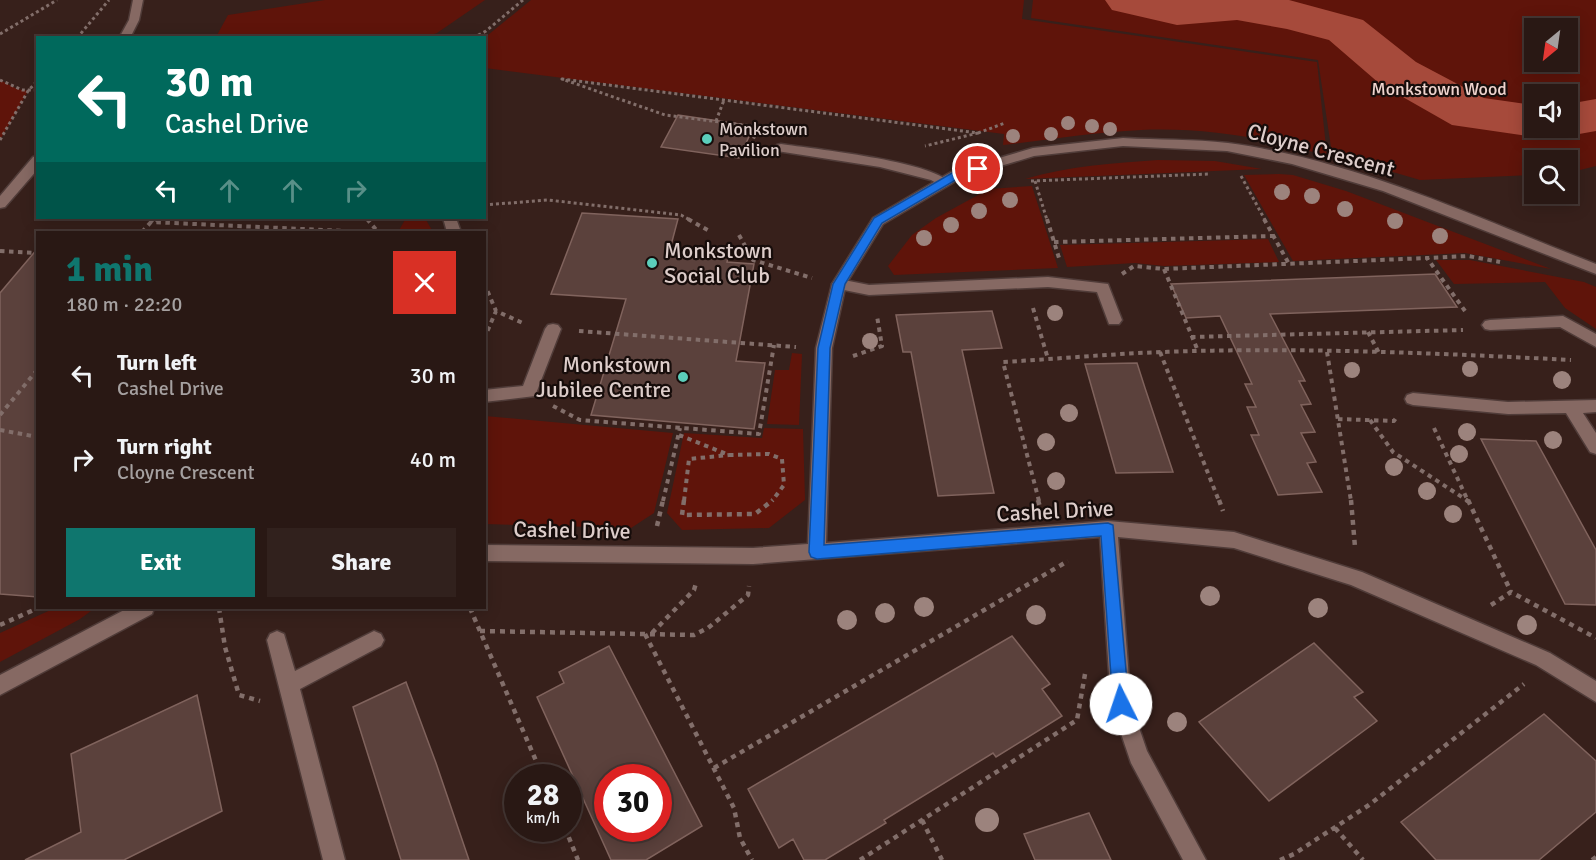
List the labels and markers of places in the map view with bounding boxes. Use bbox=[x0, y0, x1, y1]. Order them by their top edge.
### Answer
place label: Monkstown Pavilion bbox=[719, 118, 808, 161]
marker: Monkstown Pavilion bbox=[700, 132, 714, 146]
pin bbox=[952, 143, 1003, 194]
place label: Monkstown Social Club bbox=[664, 237, 773, 289]
marker: Monkstown Social Club bbox=[645, 256, 659, 270]
place label: Monkstown Jubilee Centre bbox=[536, 351, 671, 403]
marker: Monkstown Jubilee Centre bbox=[676, 370, 690, 384]

